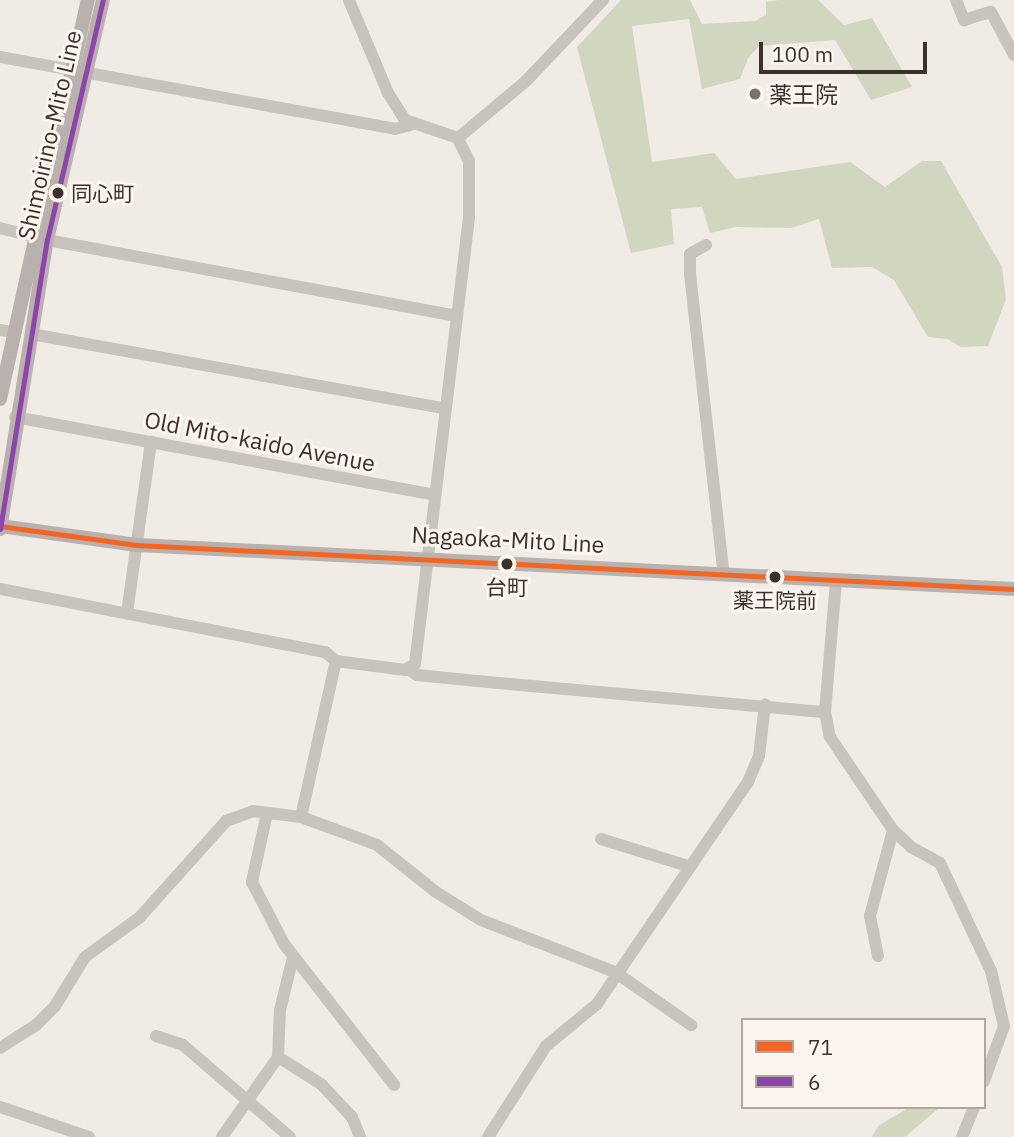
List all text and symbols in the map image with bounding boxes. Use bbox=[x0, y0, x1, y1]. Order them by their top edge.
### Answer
street label: Shimoirino-Mito Line bbox=[11, 28, 87, 242]
scale bar bbox=[762, 28, 930, 72]
text: 100 m bbox=[772, 40, 833, 68]
place label: 薬王院 bbox=[769, 80, 838, 108]
marker: 薬王院 bbox=[747, 86, 763, 102]
place label: 同心町 bbox=[71, 180, 134, 206]
marker: 同心町 bbox=[51, 186, 65, 200]
street label: Old Mito-kaido Avenue bbox=[142, 405, 378, 477]
street label: Nagaoka-Mito Line bbox=[411, 520, 605, 558]
marker: 台町 bbox=[500, 557, 514, 571]
marker: 薬王院前 bbox=[768, 570, 782, 584]
place label: 台町 bbox=[486, 574, 528, 600]
place label: 薬王院前 bbox=[733, 587, 817, 613]
legend bbox=[741, 1018, 986, 1109]
text: 71 bbox=[808, 1033, 833, 1061]
text: 6 bbox=[808, 1068, 821, 1096]

